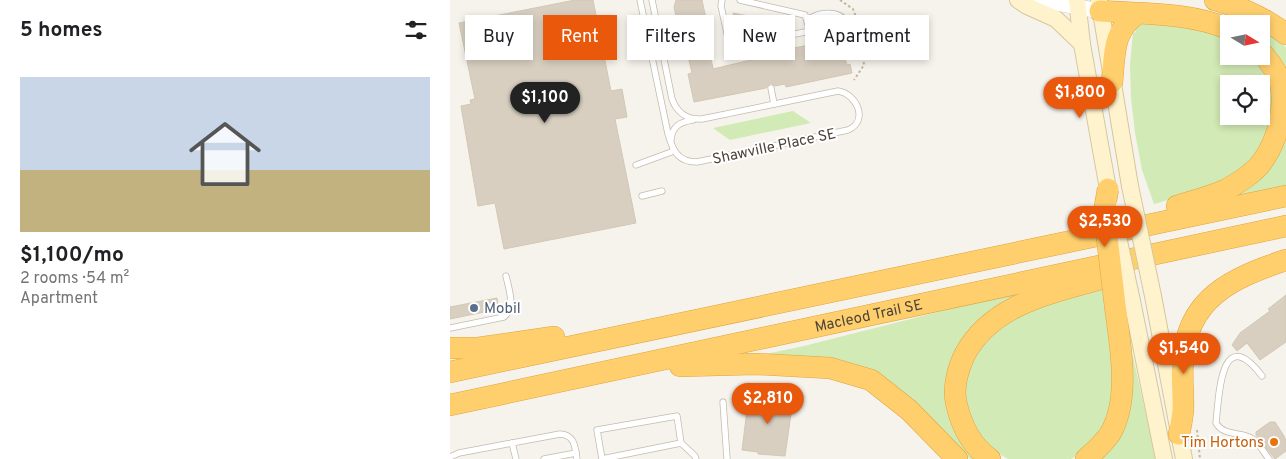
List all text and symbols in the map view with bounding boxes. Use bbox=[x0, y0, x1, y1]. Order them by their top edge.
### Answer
chip: Buy bbox=[465, 15, 533, 60]
chip: Rent bbox=[543, 15, 617, 60]
chip: Filters bbox=[627, 15, 714, 60]
chip: New bbox=[724, 15, 795, 60]
chip: Apartment bbox=[805, 15, 929, 60]
north arrow bbox=[1220, 15, 1270, 65]
map controls bbox=[1220, 15, 1270, 125]
icon: filters bbox=[402, 16, 430, 44]
text: 5 homes bbox=[20, 17, 103, 44]
button: locate bbox=[1220, 75, 1270, 125]
pin: $1,800 bbox=[1039, 76, 1121, 119]
pin: $1,100 bbox=[504, 82, 586, 124]
text: $1,800 bbox=[1054, 83, 1106, 103]
text: $1,100 bbox=[521, 88, 569, 108]
icon: home bbox=[180, 109, 270, 199]
street label: Shawville Place SE bbox=[711, 125, 838, 170]
pin: $2,530 bbox=[1064, 206, 1146, 248]
text: $2,530 bbox=[1078, 212, 1132, 232]
text: $1,100/mo bbox=[20, 242, 124, 269]
text: 2 rooms · 54 m² bbox=[20, 269, 129, 289]
text: Apartment bbox=[20, 289, 98, 309]
street label: Macleod Trail SE bbox=[813, 296, 924, 338]
place label: Mobil bbox=[484, 300, 521, 319]
marker: Mobil bbox=[468, 302, 480, 314]
pin: $1,540 bbox=[1143, 332, 1225, 375]
text: $1,540 bbox=[1158, 339, 1210, 359]
pin: $2,810 bbox=[727, 382, 809, 425]
text: $2,810 bbox=[743, 389, 793, 409]
place label: Tim Hortons bbox=[1181, 434, 1264, 453]
marker: Tim Hortons bbox=[1268, 436, 1280, 448]

